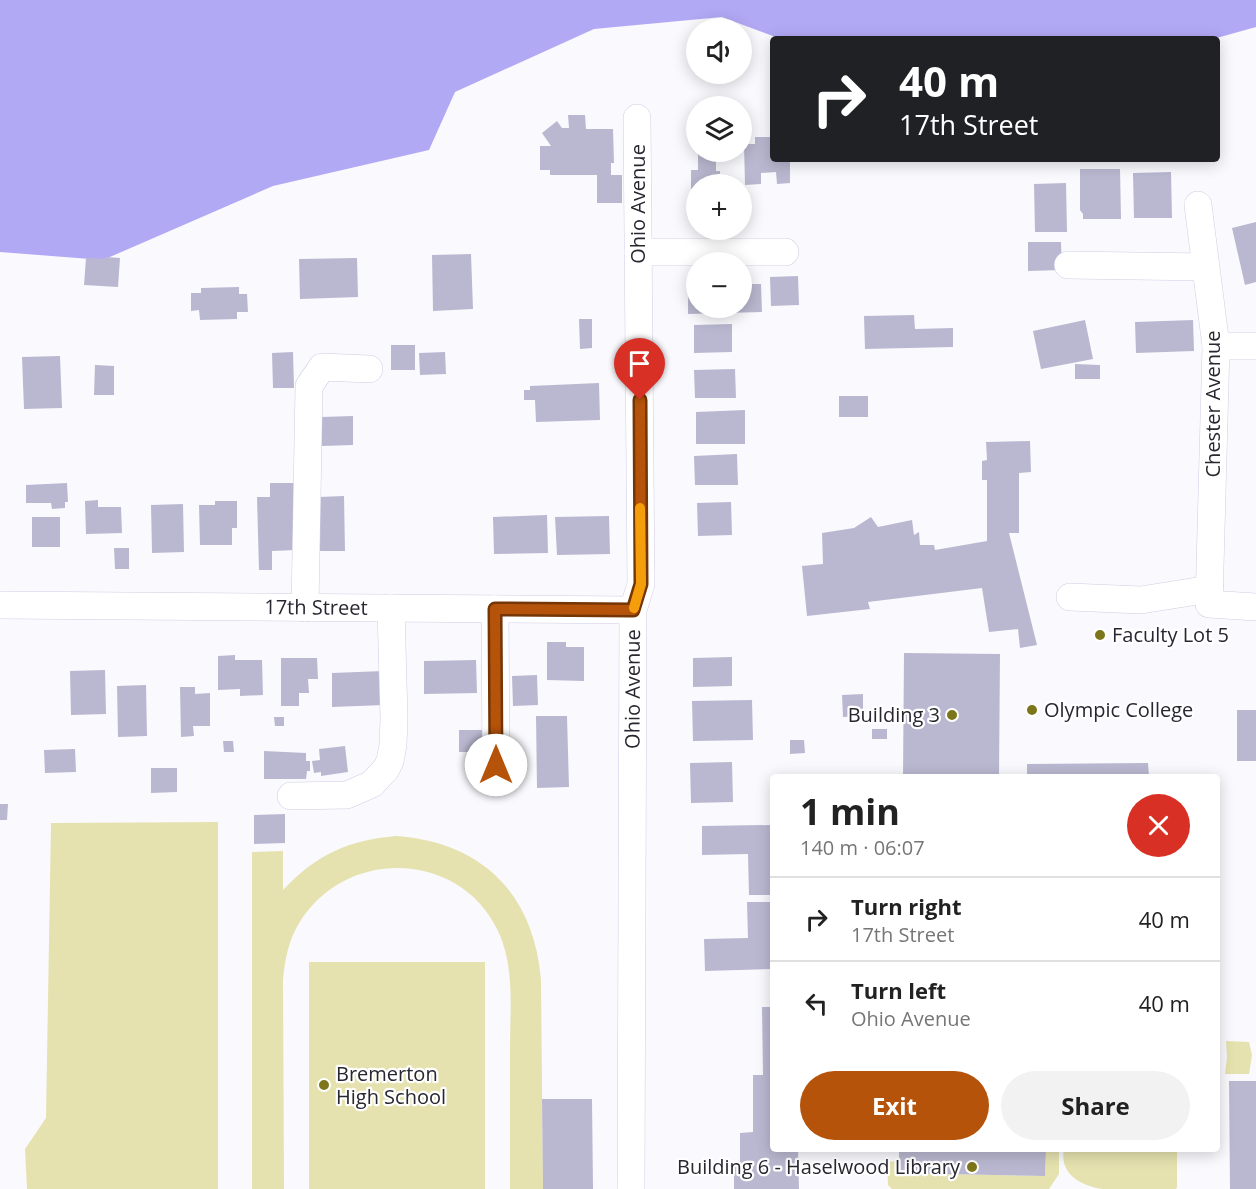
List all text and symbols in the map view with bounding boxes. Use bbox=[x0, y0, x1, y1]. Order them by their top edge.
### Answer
map controls bbox=[686, 18, 752, 318]
button: sound bbox=[686, 18, 752, 84]
text: 40 m bbox=[899, 52, 999, 109]
icon: right bbox=[800, 60, 878, 138]
button: layers bbox=[686, 96, 752, 162]
text: 17th Street bbox=[899, 106, 1038, 143]
street label: Ohio Avenue bbox=[624, 144, 651, 264]
button: + bbox=[686, 174, 752, 240]
button: − bbox=[686, 252, 752, 318]
street label: Chester Avenue bbox=[1199, 331, 1226, 477]
pin bbox=[614, 338, 665, 400]
icon: arrive bbox=[623, 347, 656, 380]
street label: 17th Street bbox=[264, 593, 368, 621]
place label: Faculty Lot 5 bbox=[1112, 621, 1229, 648]
marker: Faculty Lot 5 bbox=[1093, 628, 1107, 642]
street label: Ohio Avenue bbox=[619, 629, 646, 749]
place label: Olympic College bbox=[1044, 696, 1193, 723]
place label: Building 3 bbox=[848, 701, 940, 728]
marker: Olympic College bbox=[1025, 703, 1039, 717]
marker: Building 3 bbox=[945, 708, 959, 722]
position arrow bbox=[464, 733, 528, 797]
text: 1 min bbox=[800, 787, 900, 836]
button: close bbox=[1127, 794, 1190, 857]
text: 140 m · 06:07 bbox=[800, 834, 925, 861]
text: Turn right bbox=[851, 891, 962, 921]
icon: right bbox=[800, 903, 833, 936]
text: 40 m bbox=[1139, 904, 1190, 934]
text: 17th Street bbox=[851, 921, 954, 948]
text: Turn left bbox=[851, 975, 946, 1005]
icon: left bbox=[800, 987, 833, 1020]
text: 40 m bbox=[1139, 988, 1190, 1018]
text: Ohio Avenue bbox=[851, 1005, 971, 1032]
place label: Bremerton High School bbox=[336, 1060, 446, 1110]
button: Exit bbox=[800, 1071, 989, 1140]
button: Share bbox=[1001, 1071, 1190, 1140]
marker: Bremerton High School bbox=[317, 1078, 331, 1092]
place label: Building 6 - Haselwood Library bbox=[677, 1153, 961, 1180]
marker: Building 6 - Haselwood Library bbox=[965, 1160, 979, 1174]

